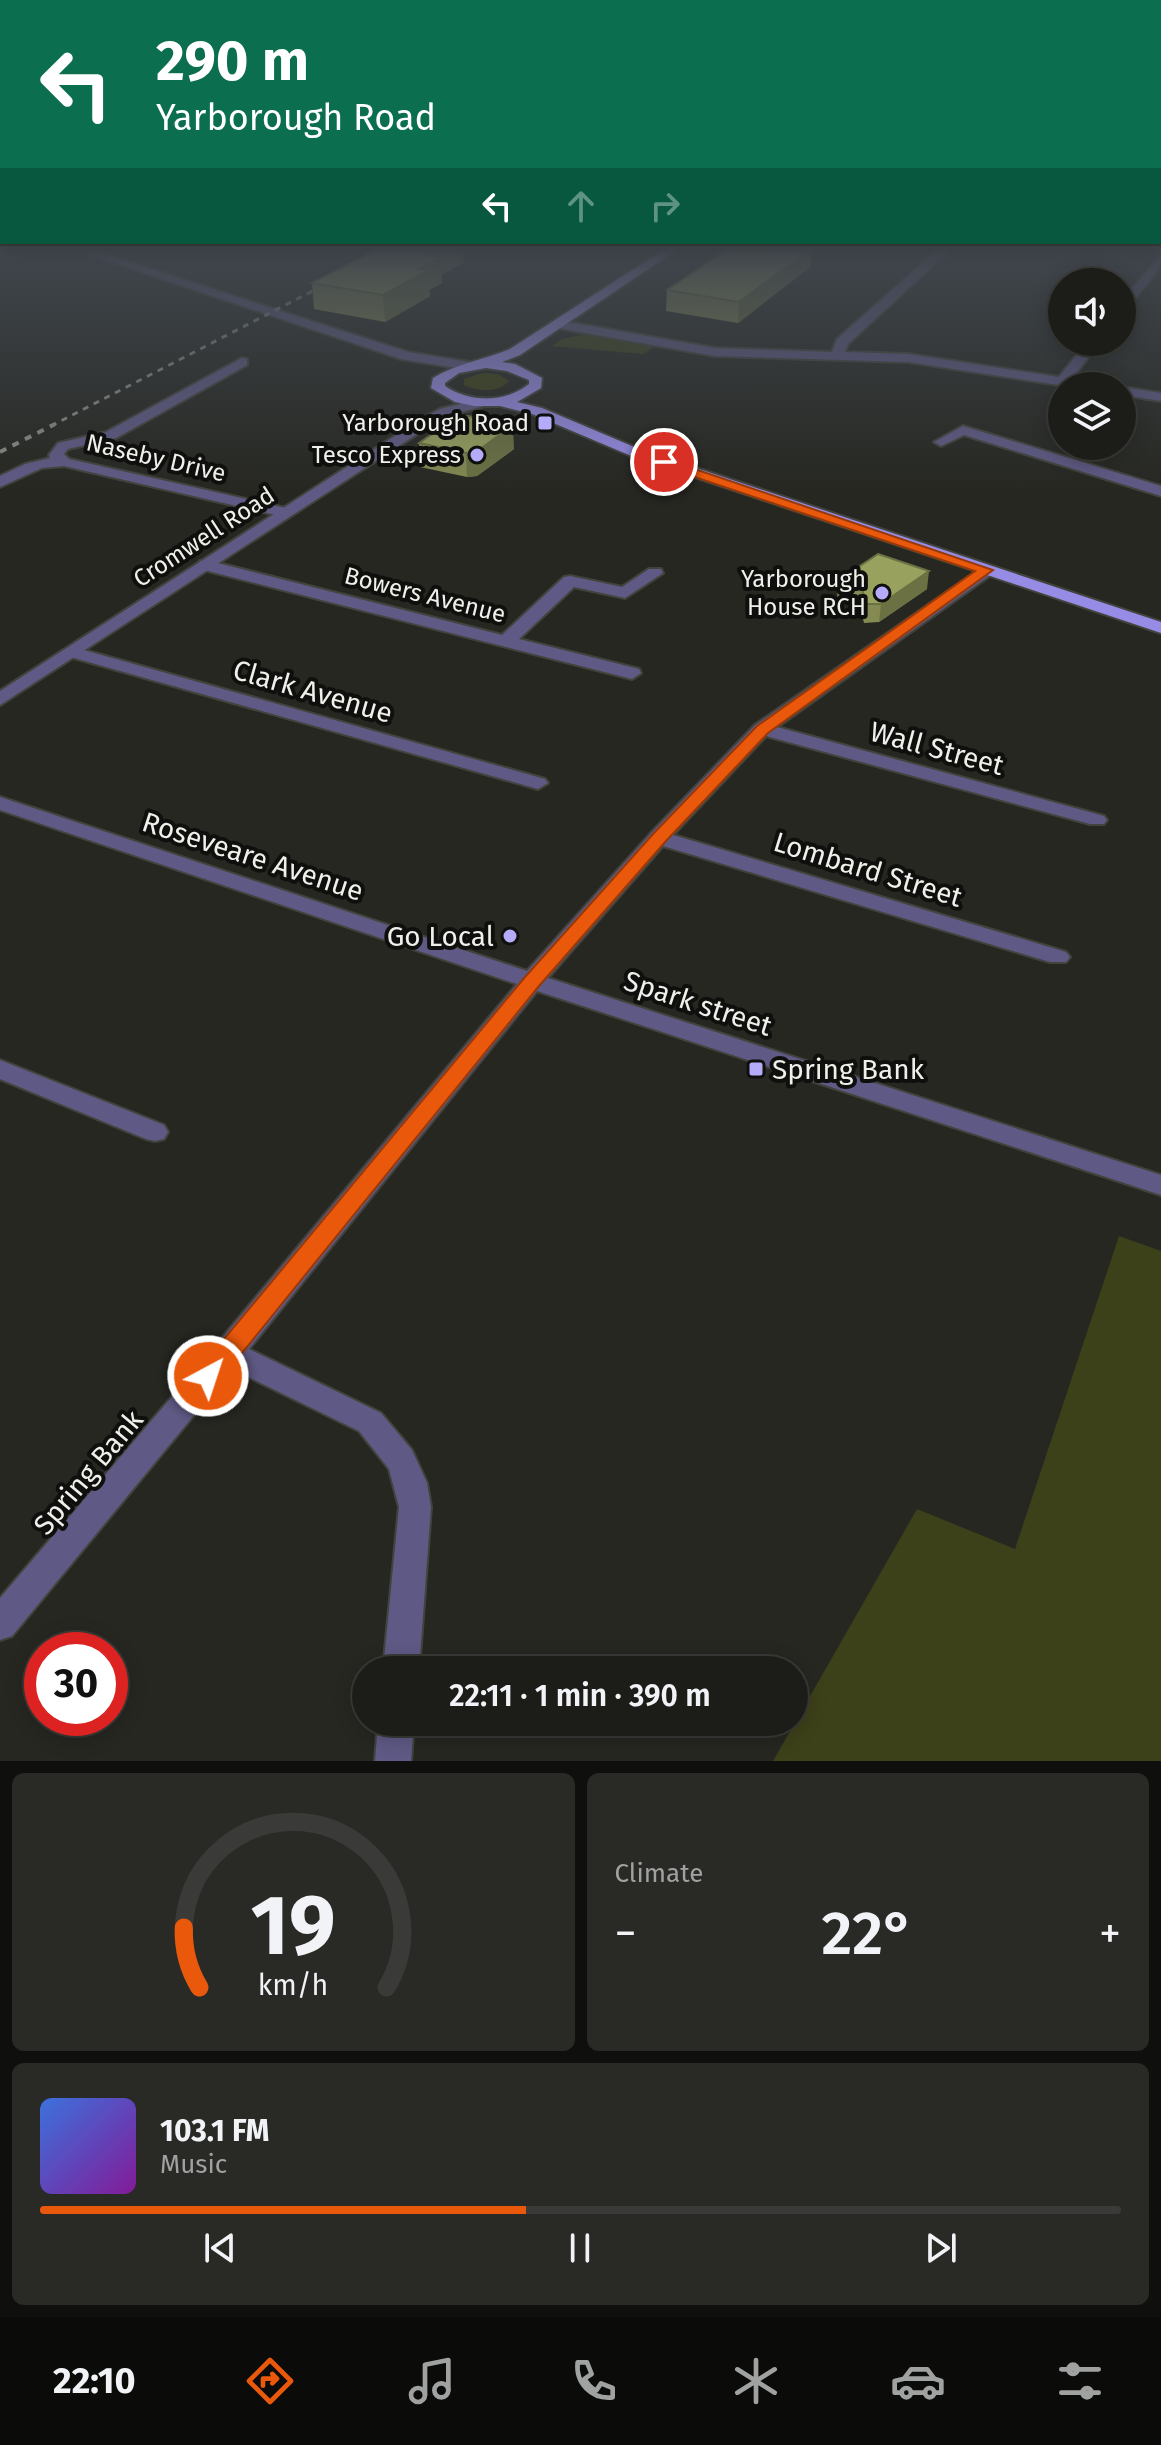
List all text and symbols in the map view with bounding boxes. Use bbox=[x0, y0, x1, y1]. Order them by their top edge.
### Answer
text: 290 m bbox=[156, 28, 309, 95]
icon: left bbox=[24, 32, 128, 136]
text: Yarborough Road bbox=[156, 96, 436, 140]
icon: left bbox=[475, 184, 519, 228]
icon: ahead bbox=[559, 184, 603, 228]
icon: right bbox=[643, 184, 687, 228]
map controls bbox=[1048, 268, 1136, 460]
button: sound bbox=[1048, 268, 1136, 356]
button: layers bbox=[1048, 372, 1136, 460]
place label: Yarborough Road bbox=[342, 409, 529, 437]
marker: Yarborough Road bbox=[536, 414, 554, 432]
street label: Naseby Drive bbox=[84, 428, 228, 488]
pin bbox=[630, 428, 698, 496]
icon: arrive bbox=[642, 440, 686, 484]
place label: Tesco Express bbox=[312, 441, 461, 469]
marker: Tesco Express bbox=[468, 446, 486, 464]
street label: Cromwell Road bbox=[128, 481, 280, 593]
street label: Bowers Avenue bbox=[342, 561, 508, 629]
place label: Yarborough House RCH bbox=[741, 565, 866, 621]
marker: Yarborough House RCH bbox=[873, 584, 891, 602]
street label: Clark Avenue bbox=[229, 653, 396, 730]
street label: Wall Street bbox=[866, 715, 1008, 782]
street label: Roseveare Avenue bbox=[138, 805, 368, 908]
street label: Lombard Street bbox=[770, 825, 967, 914]
place label: Go Local bbox=[387, 920, 494, 953]
marker: Go Local bbox=[501, 927, 519, 945]
street label: Spark street bbox=[620, 964, 777, 1043]
place label: Spring Bank bbox=[772, 1053, 925, 1086]
marker: Spring Bank bbox=[747, 1060, 765, 1078]
position arrow bbox=[166, 1334, 250, 1418]
street label: Spring Bank bbox=[27, 1403, 150, 1541]
speed limit sign: 30 bbox=[24, 1632, 128, 1736]
text: 22:11 · 1 min · 390 m bbox=[449, 1678, 711, 1714]
text: Climate bbox=[615, 1858, 703, 1889]
text: 19 bbox=[251, 1876, 336, 1976]
text: 22° bbox=[821, 1898, 914, 1970]
text: − bbox=[615, 1907, 637, 1960]
text: + bbox=[1099, 1907, 1121, 1960]
text: km/h bbox=[258, 1968, 329, 2003]
text: 103.1 FM bbox=[160, 2113, 269, 2149]
text: Music bbox=[160, 2149, 227, 2180]
icon: previous bbox=[198, 2226, 242, 2270]
icon: pause bbox=[558, 2226, 602, 2270]
icon: next bbox=[919, 2226, 963, 2270]
icon: directions bbox=[242, 2353, 298, 2409]
icon: music bbox=[404, 2353, 460, 2409]
icon: phone bbox=[566, 2353, 622, 2409]
icon: climate bbox=[728, 2353, 784, 2409]
icon: car bbox=[890, 2353, 946, 2409]
icon: filters bbox=[1052, 2353, 1108, 2409]
text: 22:10 bbox=[53, 2359, 135, 2403]

